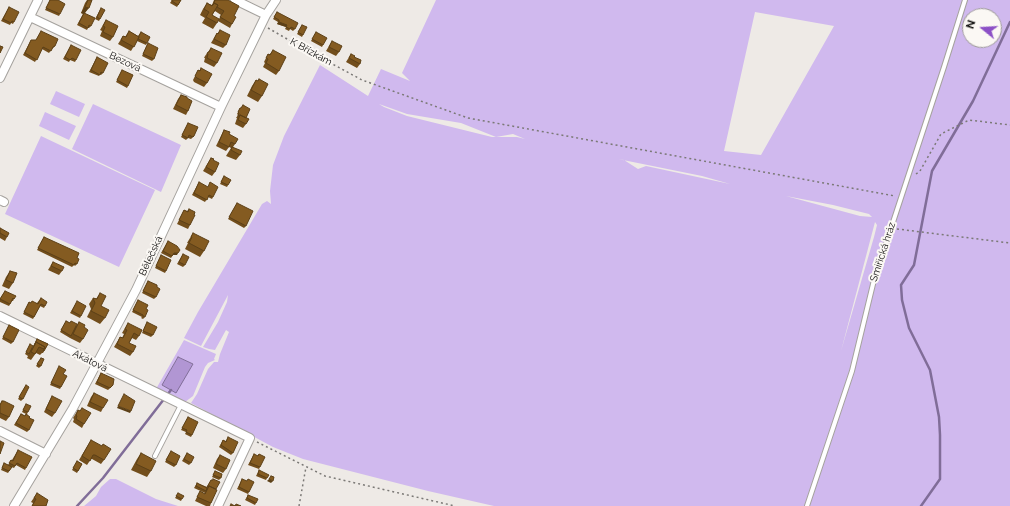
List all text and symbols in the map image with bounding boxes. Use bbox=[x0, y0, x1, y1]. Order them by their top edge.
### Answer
north arrow bbox=[962, 8, 1002, 48]
text: N bbox=[964, 18, 979, 30]
street label: K Břízkám bbox=[288, 36, 334, 68]
street label: Bezová bbox=[107, 49, 143, 75]
street label: Smiřická hráz bbox=[868, 221, 898, 283]
street label: Bělečská bbox=[137, 234, 165, 278]
street label: Akátová bbox=[71, 347, 109, 375]

